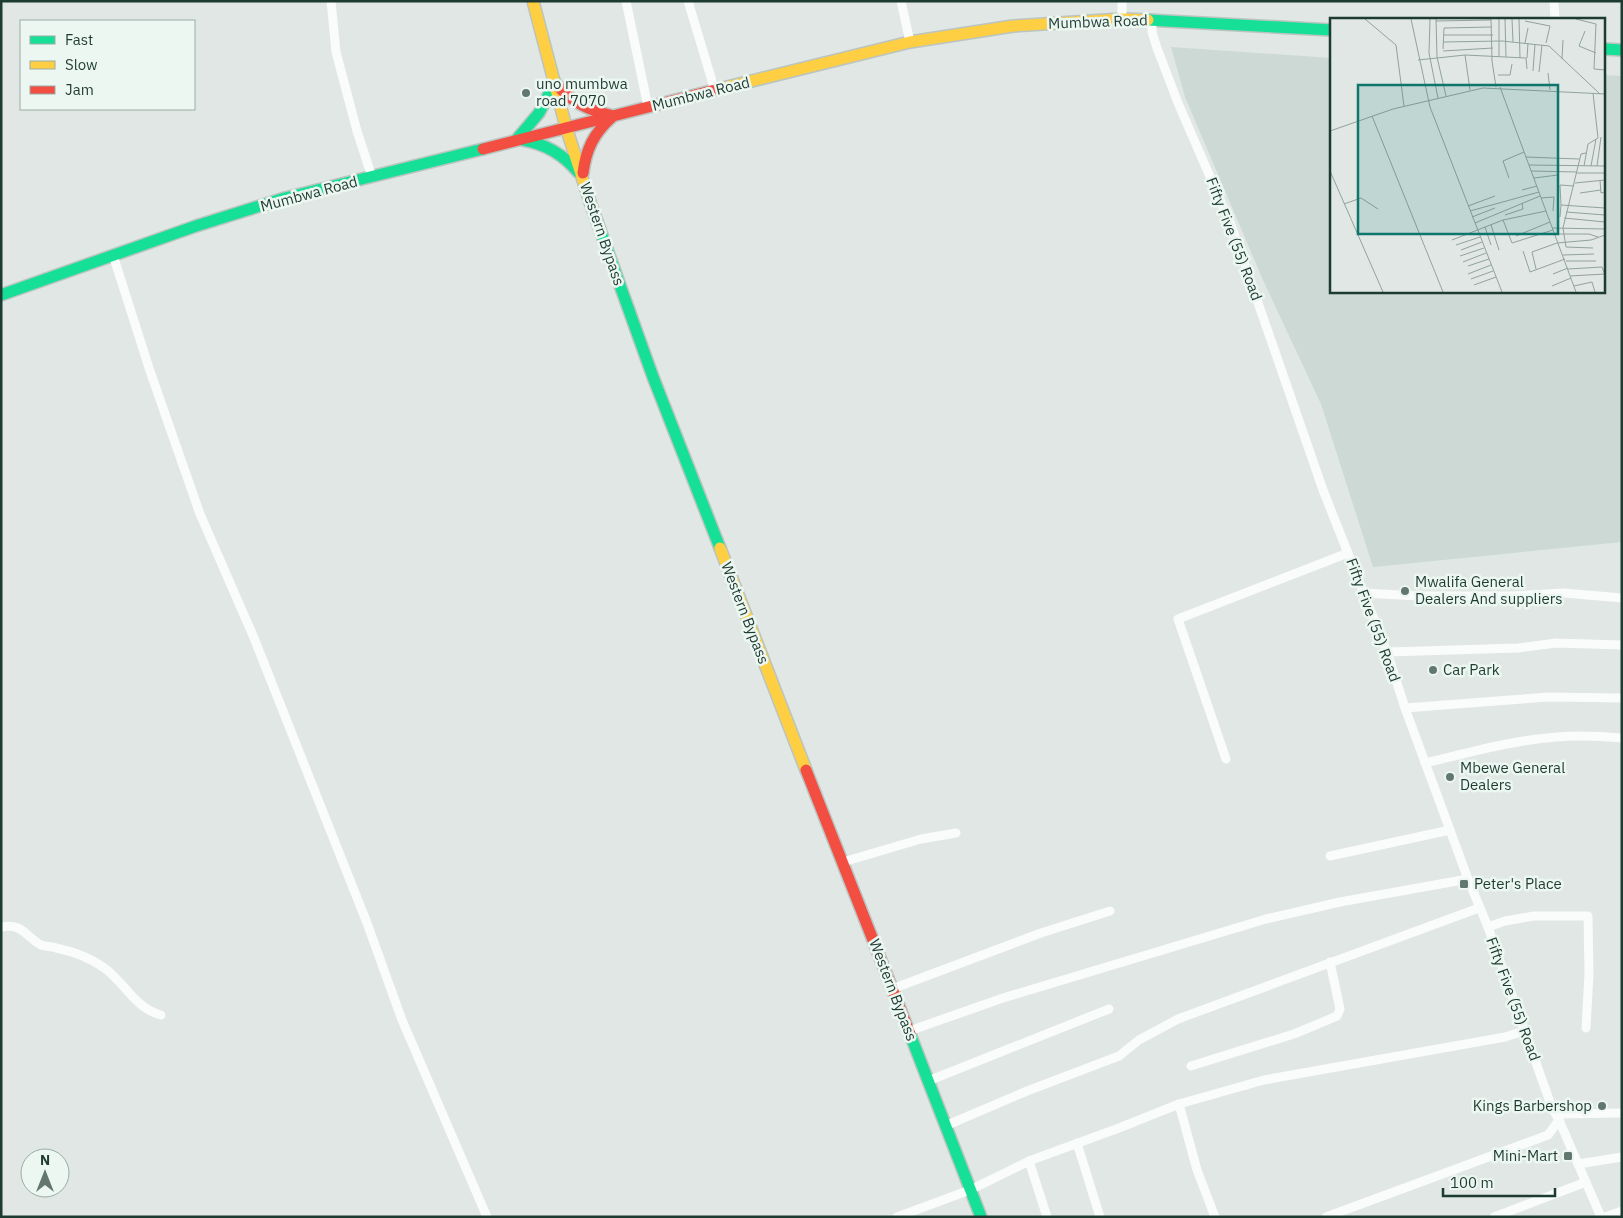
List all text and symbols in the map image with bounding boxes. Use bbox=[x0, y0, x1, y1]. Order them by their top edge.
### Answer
street label: Mumbwa Road bbox=[1048, 10, 1148, 33]
inset map bbox=[1330, 18, 1606, 292]
legend bbox=[20, 20, 195, 110]
text: Fast bbox=[65, 30, 93, 49]
text: Slow bbox=[65, 55, 98, 74]
street label: Mumbwa Road bbox=[650, 72, 752, 115]
place label: uno mumbwa road 7070 bbox=[536, 74, 628, 110]
text: Jam bbox=[65, 80, 94, 99]
marker: uno mumbwa road 7070 bbox=[520, 87, 532, 99]
street label: Mumbwa Road bbox=[258, 171, 360, 216]
street label: Fifty Five (55) Road bbox=[1202, 174, 1267, 303]
street label: Western Bypass bbox=[576, 180, 629, 288]
street label: Fifty Five (55) Road bbox=[1342, 555, 1405, 684]
street label: Western Bypass bbox=[717, 559, 774, 667]
place label: Mwalifa General Dealers And suppliers bbox=[1415, 572, 1562, 608]
marker: Mwalifa General Dealers And suppliers bbox=[1399, 585, 1411, 597]
place label: Car Park bbox=[1443, 660, 1500, 679]
marker: Car Park bbox=[1427, 664, 1439, 676]
place label: Mbewe General Dealers bbox=[1460, 758, 1565, 794]
marker: Mbewe General Dealers bbox=[1444, 771, 1456, 783]
place label: Peter's Place bbox=[1474, 874, 1562, 893]
marker: Peter's Place bbox=[1458, 878, 1470, 890]
street label: Fifty Five (55) Road bbox=[1482, 934, 1545, 1063]
street label: Western Bypass bbox=[865, 936, 922, 1044]
place label: Kings Barbershop bbox=[1473, 1096, 1592, 1115]
marker: Kings Barbershop bbox=[1596, 1100, 1608, 1112]
place label: Mini-Mart bbox=[1493, 1146, 1558, 1165]
north arrow bbox=[20, 1148, 70, 1198]
marker: Mini-Mart bbox=[1562, 1150, 1574, 1162]
text: N bbox=[40, 1151, 50, 1169]
scale bar bbox=[1443, 1166, 1556, 1198]
text: 100 m bbox=[1450, 1173, 1494, 1192]

